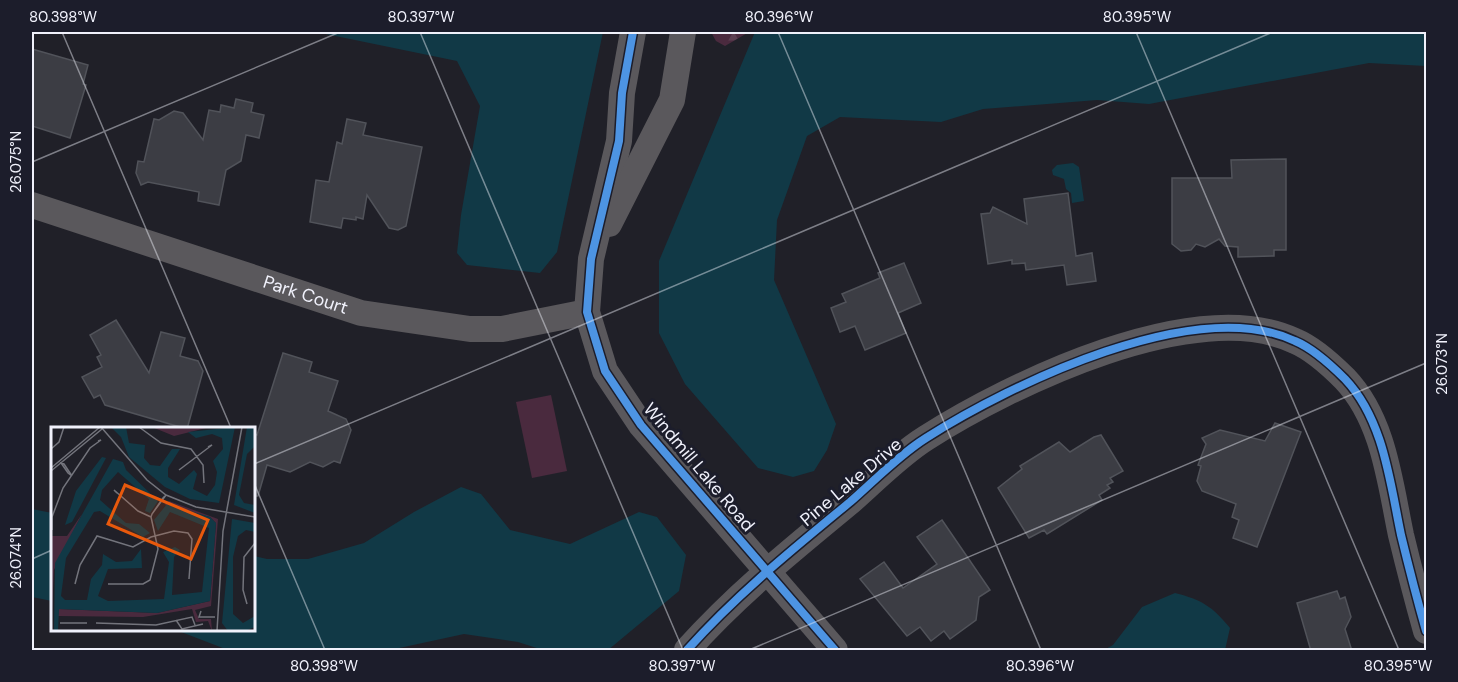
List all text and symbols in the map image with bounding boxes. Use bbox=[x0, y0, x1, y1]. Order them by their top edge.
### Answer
text: 80.398°W bbox=[29, 7, 98, 27]
text: 80.397°W bbox=[388, 7, 455, 27]
text: 80.396°W bbox=[745, 7, 814, 27]
text: 80.395°W bbox=[1103, 7, 1172, 27]
text: 26.075°N bbox=[6, 131, 26, 193]
street label: Park Court bbox=[260, 270, 351, 320]
text: 26.073°N bbox=[1432, 333, 1452, 395]
street label: Windmill Lake Road bbox=[638, 398, 760, 536]
inset map bbox=[51, 427, 255, 631]
street label: Pine Lake Drive bbox=[795, 432, 907, 532]
text: 26.074°N bbox=[6, 527, 26, 589]
text: 80.398°W bbox=[290, 656, 359, 676]
text: 80.397°W bbox=[649, 656, 716, 676]
text: 80.396°W bbox=[1006, 656, 1075, 676]
text: 80.395°W bbox=[1364, 656, 1433, 676]

